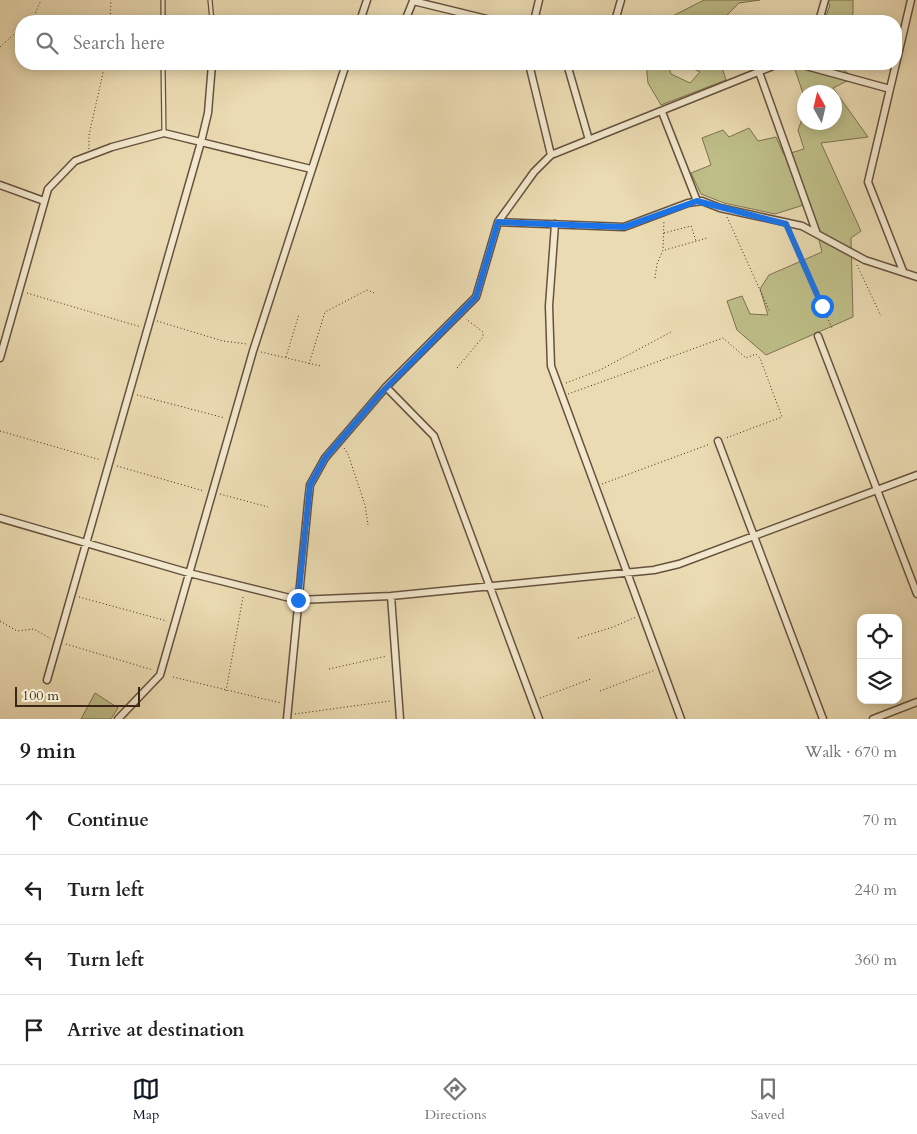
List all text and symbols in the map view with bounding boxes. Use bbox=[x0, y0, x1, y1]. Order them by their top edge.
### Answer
search box bbox=[15, 15, 902, 70]
icon: search bbox=[33, 29, 61, 57]
text: Search here bbox=[73, 30, 165, 56]
north arrow bbox=[797, 85, 842, 130]
route start bbox=[811, 295, 834, 318]
route end bbox=[287, 589, 310, 612]
map controls bbox=[857, 614, 902, 704]
button: locate bbox=[857, 614, 902, 659]
button: layers bbox=[857, 659, 902, 704]
scale bar bbox=[15, 684, 140, 707]
text: 100 m bbox=[22, 686, 59, 705]
text: 9 min bbox=[20, 737, 76, 766]
text: Walk · 670 m bbox=[805, 741, 897, 763]
icon: ahead bbox=[20, 806, 48, 834]
text: Continue bbox=[67, 807, 149, 833]
text: 70 m bbox=[863, 809, 897, 831]
icon: left bbox=[20, 876, 48, 904]
text: Turn left bbox=[67, 877, 144, 903]
text: 240 m bbox=[855, 879, 897, 901]
icon: left bbox=[20, 946, 48, 974]
text: Turn left bbox=[67, 947, 144, 973]
text: 360 m bbox=[855, 949, 897, 971]
icon: arrive bbox=[20, 1016, 48, 1044]
text: Arrive at destination bbox=[67, 1017, 244, 1043]
tab: Map bbox=[132, 1075, 160, 1124]
tab: Directions bbox=[425, 1075, 486, 1124]
tab: Saved bbox=[751, 1075, 785, 1124]

